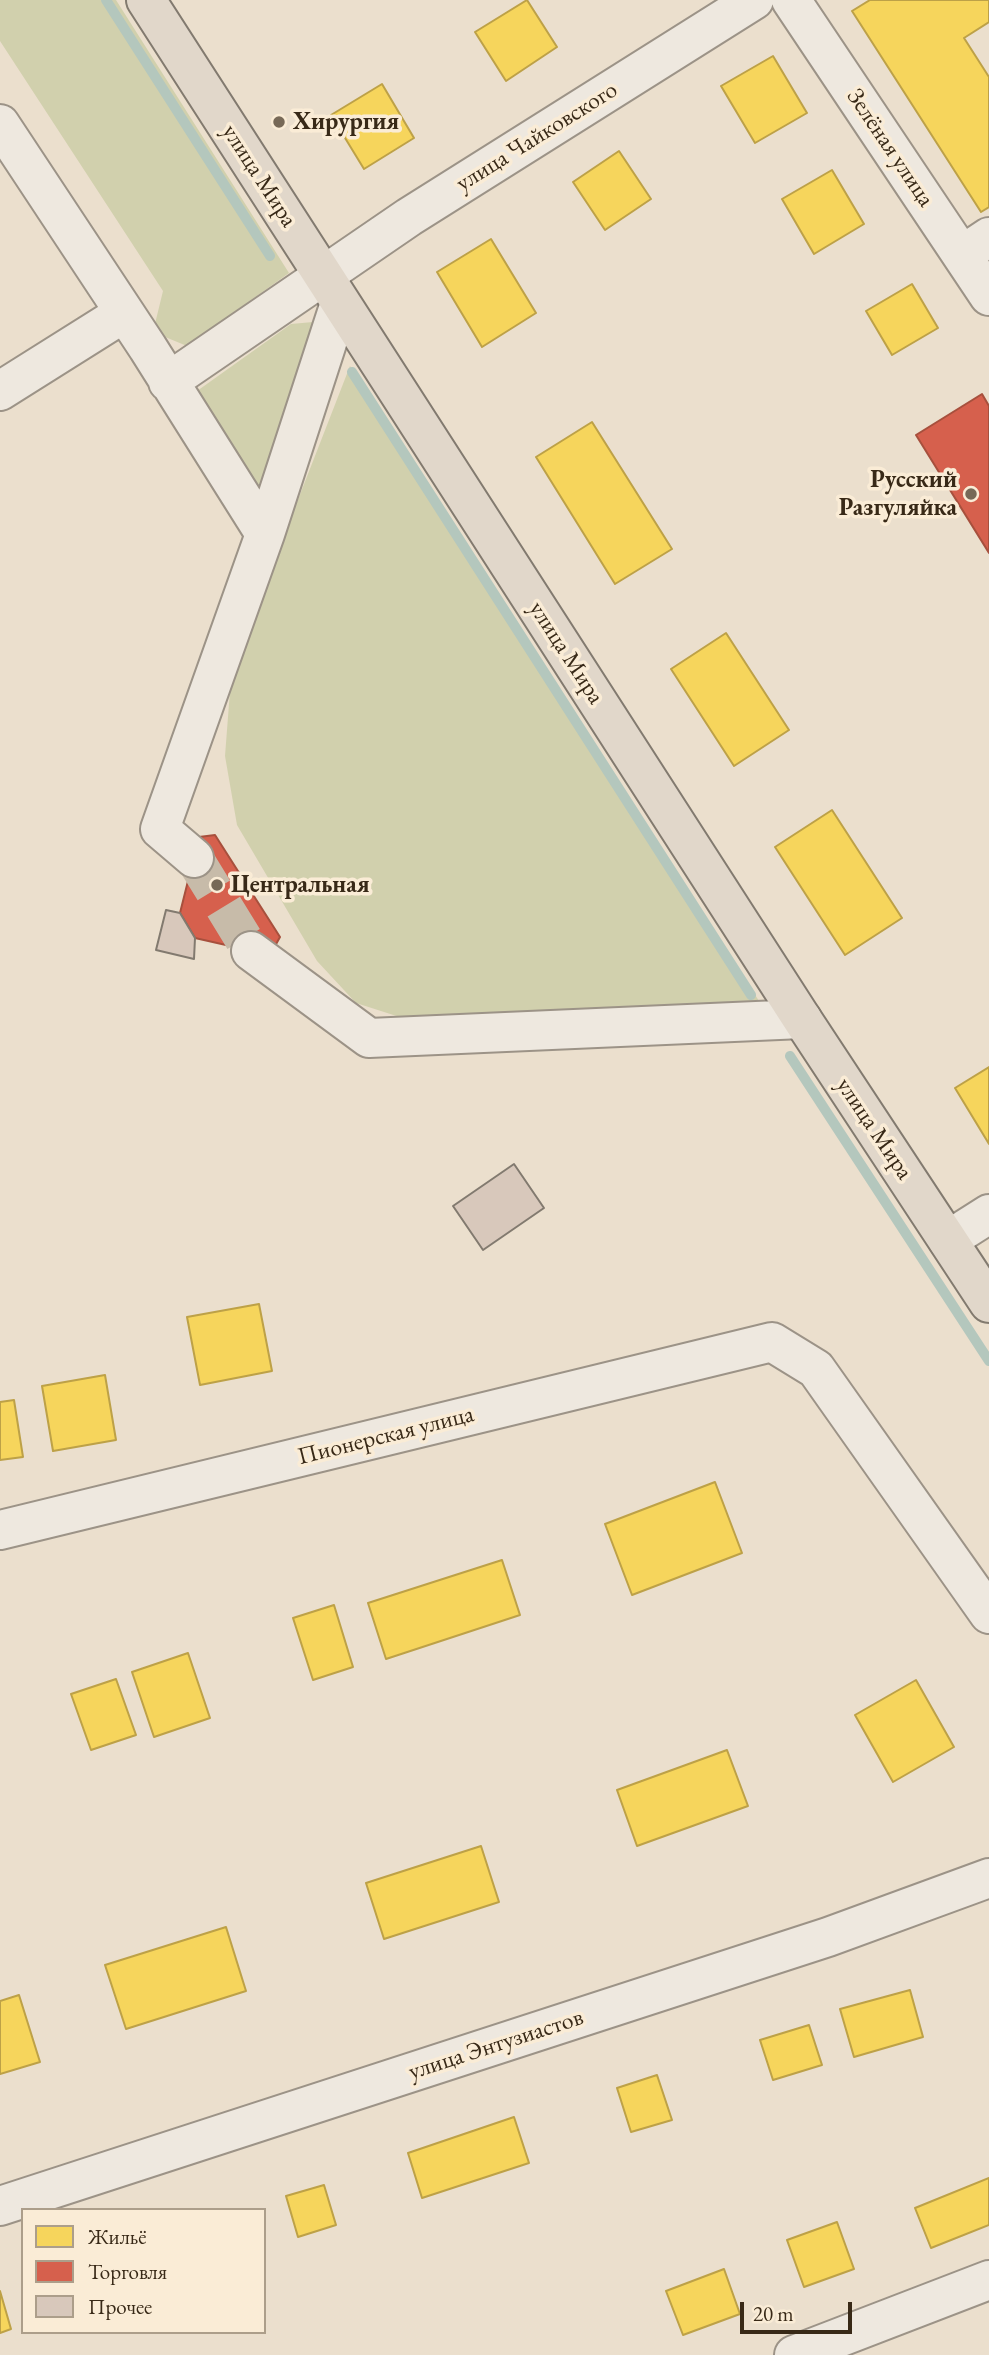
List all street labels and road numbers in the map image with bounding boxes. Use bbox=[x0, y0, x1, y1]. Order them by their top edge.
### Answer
street label: улица Чайковского bbox=[451, 76, 623, 198]
street label: Зелёная улица bbox=[840, 84, 940, 212]
street label: улица Мира bbox=[215, 119, 303, 233]
street label: улица Мира bbox=[522, 596, 610, 710]
street label: улица Мира bbox=[829, 1073, 919, 1185]
street label: Пионерская улица bbox=[295, 1400, 477, 1472]
street label: улица Энтузиастов bbox=[405, 2003, 587, 2087]

